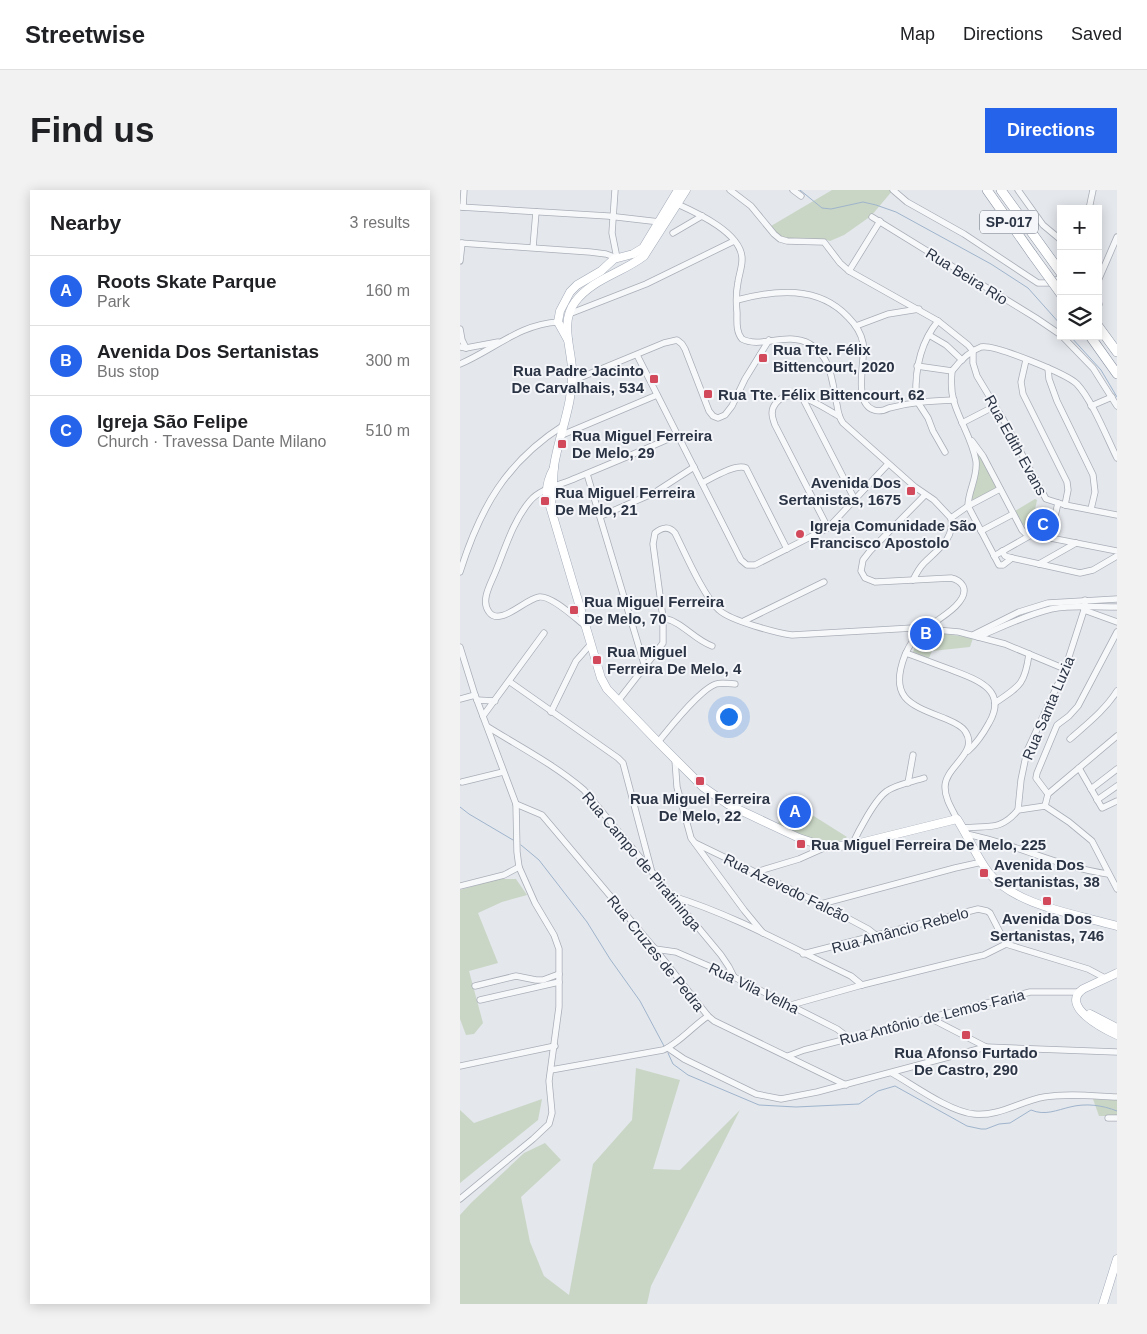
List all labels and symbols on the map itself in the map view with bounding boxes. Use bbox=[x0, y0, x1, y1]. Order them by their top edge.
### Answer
road number: SP-017 bbox=[980, 211, 1038, 234]
street label: Rua Beira Rio bbox=[923, 244, 1011, 308]
place label: Rua Tte. Félix Bittencourt, 2020 bbox=[773, 341, 895, 375]
marker: Rua Tte. Félix Bittencourt, 2020 bbox=[757, 352, 769, 364]
place label: Rua Padre Jacinto De Carvalhais, 534 bbox=[511, 362, 645, 396]
marker: Rua Padre Jacinto De Carvalhais, 534 bbox=[648, 373, 660, 385]
place label: Rua Tte. Félix Bittencourt, 62 bbox=[718, 386, 925, 403]
marker: Rua Tte. Félix Bittencourt, 62 bbox=[702, 388, 714, 400]
street label: Rua Edith Evans bbox=[981, 392, 1051, 498]
place label: Rua Miguel Ferreira De Melo, 29 bbox=[572, 427, 713, 461]
marker: Rua Miguel Ferreira De Melo, 29 bbox=[556, 438, 568, 450]
place label: Avenida Dos Sertanistas, 1675 bbox=[778, 474, 901, 508]
place label: Rua Miguel Ferreira De Melo, 21 bbox=[555, 484, 696, 518]
marker: Avenida Dos Sertanistas, 1675 bbox=[905, 485, 917, 497]
marker: Rua Miguel Ferreira De Melo, 21 bbox=[539, 495, 551, 507]
pin: C bbox=[1027, 506, 1059, 544]
place label: Igreja Comunidade São Francisco Apostolo bbox=[810, 517, 977, 551]
marker: Igreja Comunidade São Francisco Apostolo bbox=[794, 528, 806, 540]
place label: Rua Miguel Ferreira De Melo, 70 bbox=[584, 593, 725, 627]
marker: Rua Miguel Ferreira De Melo, 70 bbox=[568, 604, 580, 616]
pin: B bbox=[910, 615, 942, 653]
place label: Rua Miguel Ferreira De Melo, 4 bbox=[607, 643, 742, 677]
street label: Rua Santa Luzia bbox=[1019, 653, 1078, 762]
marker: Rua Miguel Ferreira De Melo, 4 bbox=[591, 654, 603, 666]
your location bbox=[716, 704, 742, 730]
marker: Rua Miguel Ferreira De Melo, 22 bbox=[694, 775, 706, 787]
street label: Rua Campo de Piratininga bbox=[579, 788, 705, 934]
place label: Rua Miguel Ferreira De Melo, 22 bbox=[630, 790, 771, 824]
pin: A bbox=[779, 793, 811, 831]
place label: Rua Miguel Ferreira De Melo, 225 bbox=[811, 836, 1046, 853]
marker: Rua Miguel Ferreira De Melo, 225 bbox=[795, 838, 807, 850]
street label: Rua Azevedo Falcão bbox=[721, 850, 853, 926]
place label: Avenida Dos Sertanistas, 38 bbox=[994, 856, 1100, 890]
marker: Avenida Dos Sertanistas, 38 bbox=[978, 867, 990, 879]
street label: Rua Cruzes de Pedra bbox=[604, 892, 708, 1015]
marker: Avenida Dos Sertanistas, 746 bbox=[1041, 895, 1053, 907]
street label: Rua Amâncio Rebelo bbox=[830, 904, 970, 956]
place label: Avenida Dos Sertanistas, 746 bbox=[990, 910, 1104, 944]
street label: Rua Vila Velha bbox=[706, 959, 802, 1017]
street label: Rua Antônio de Lemos Faria bbox=[838, 986, 1027, 1048]
marker: Rua Afonso Furtado De Castro, 290 bbox=[960, 1029, 972, 1041]
place label: Rua Afonso Furtado De Castro, 290 bbox=[894, 1044, 1038, 1078]

